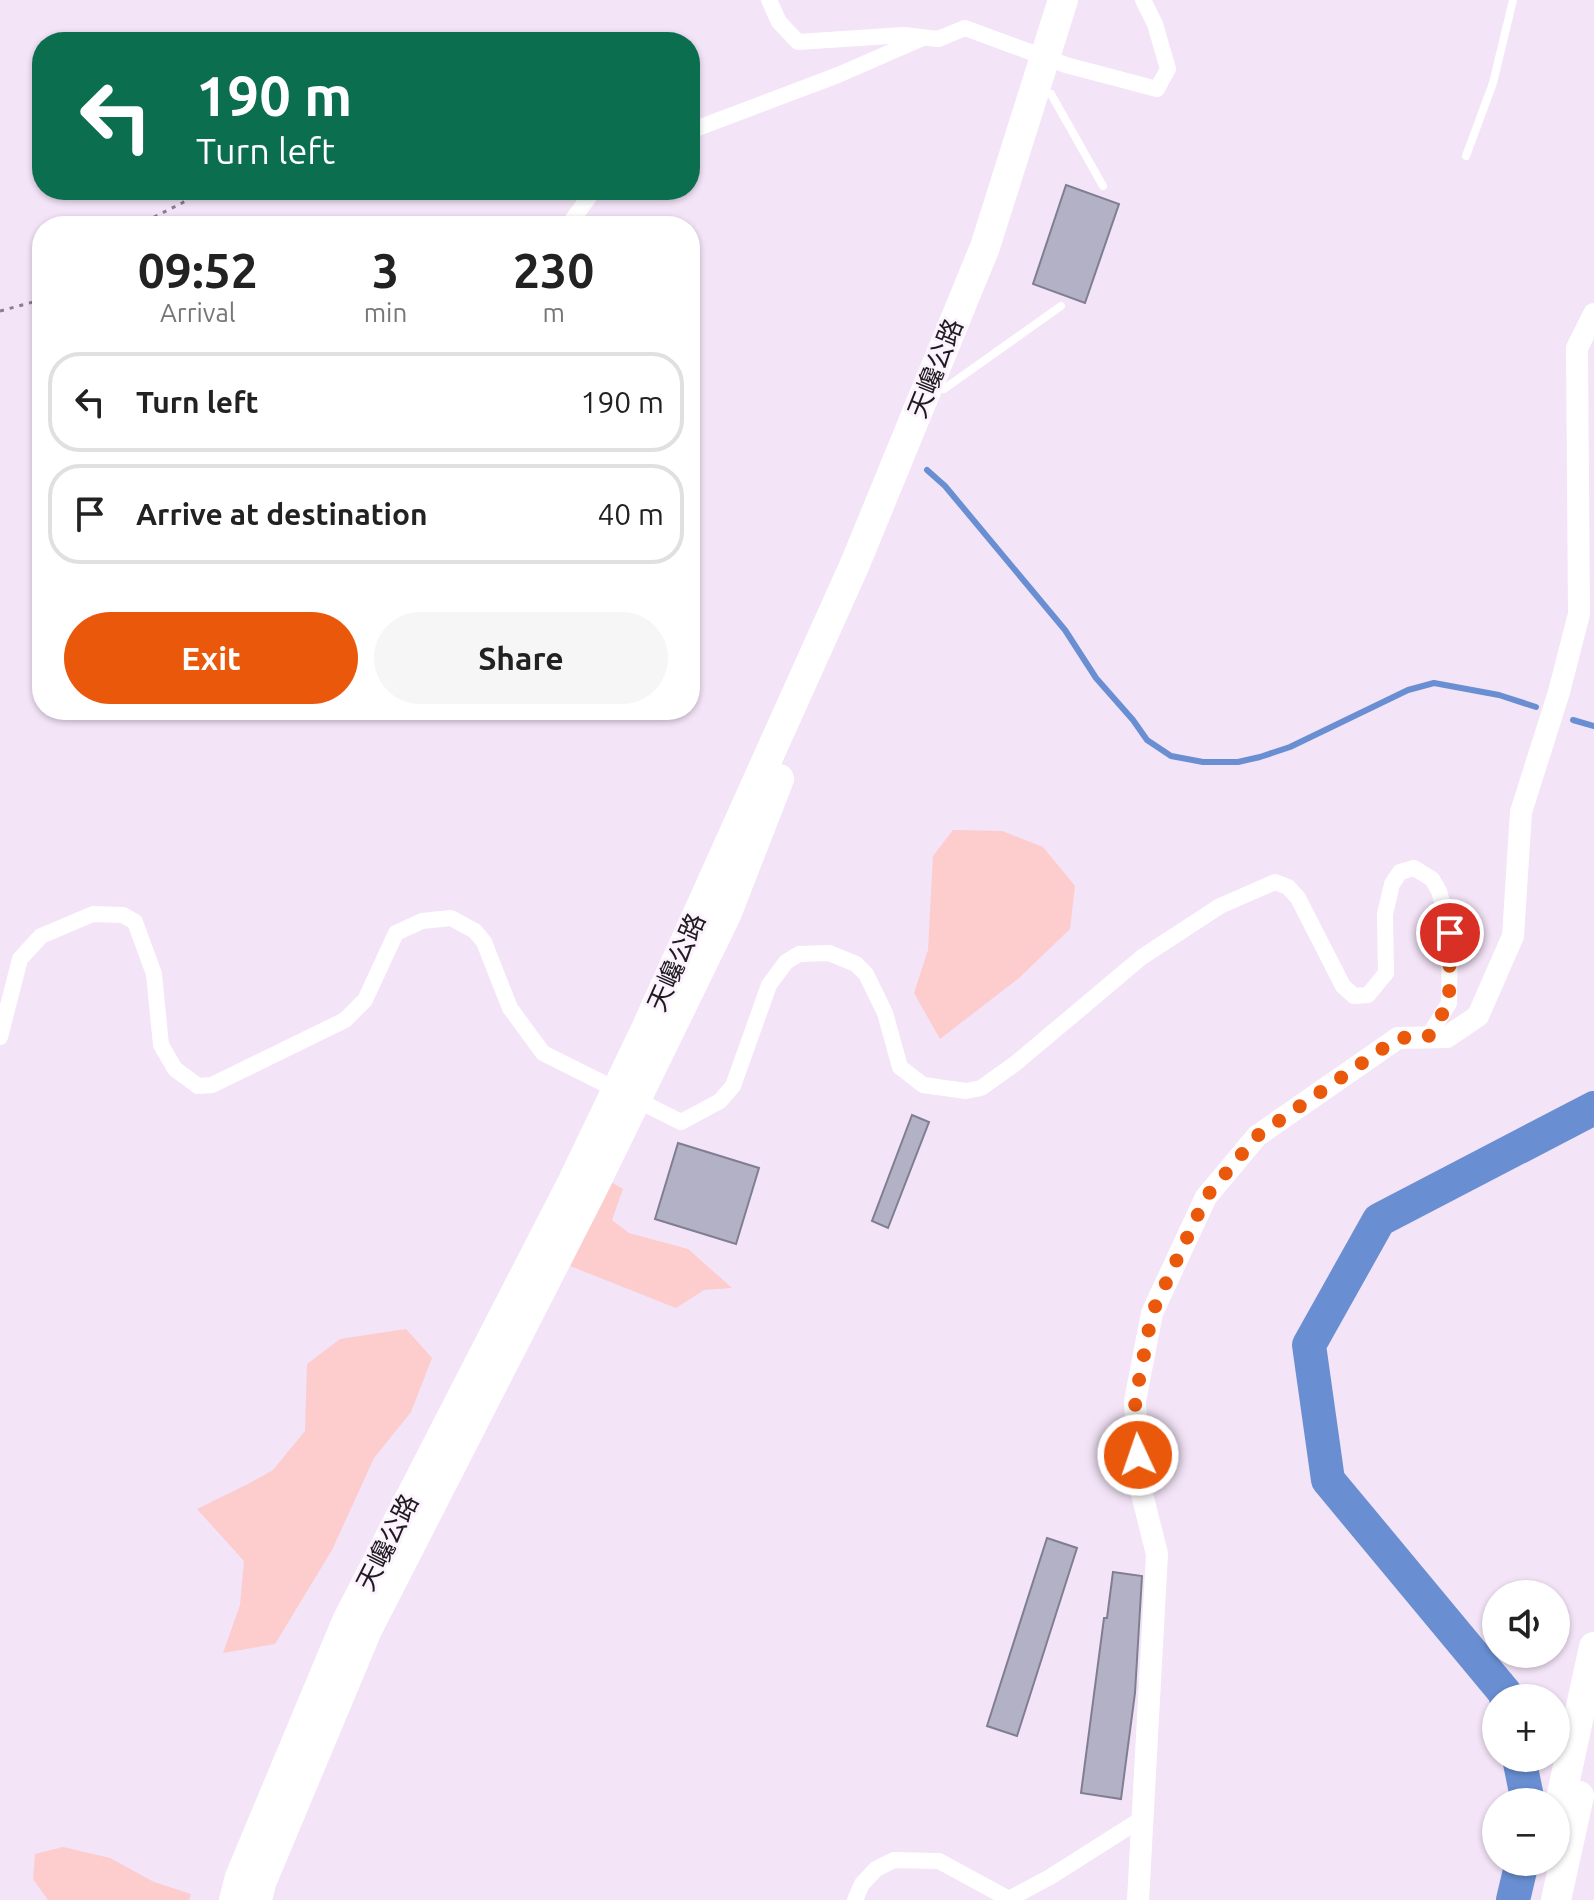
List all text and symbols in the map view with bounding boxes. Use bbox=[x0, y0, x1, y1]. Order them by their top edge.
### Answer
icon: left bbox=[64, 64, 168, 168]
text: 190 m bbox=[196, 64, 352, 127]
text: Turn left bbox=[196, 130, 335, 171]
text: 09:52 bbox=[138, 243, 258, 297]
text: 3 bbox=[372, 243, 399, 297]
text: 230 bbox=[513, 243, 594, 297]
text: Arrival bbox=[160, 298, 236, 327]
text: min bbox=[364, 298, 407, 327]
text: m bbox=[542, 298, 565, 327]
street label: 天巉公路 bbox=[902, 314, 968, 422]
icon: left bbox=[68, 380, 112, 424]
text: Turn left bbox=[136, 385, 258, 419]
text: 190 m bbox=[580, 385, 664, 419]
icon: arrive bbox=[68, 492, 112, 536]
text: Arrive at destination bbox=[136, 497, 428, 531]
text: 40 m bbox=[597, 497, 664, 531]
button: Exit bbox=[64, 612, 358, 704]
button: Share bbox=[374, 612, 668, 704]
pin bbox=[1416, 899, 1484, 967]
street label: 天巉公路 bbox=[642, 909, 710, 1015]
icon: arrive bbox=[1428, 911, 1472, 955]
position arrow bbox=[1096, 1413, 1180, 1497]
street label: 天巉公路 bbox=[350, 1489, 424, 1595]
map controls bbox=[1482, 1580, 1570, 1876]
button: sound bbox=[1482, 1580, 1570, 1668]
button: + bbox=[1482, 1684, 1570, 1772]
button: − bbox=[1482, 1788, 1570, 1876]

